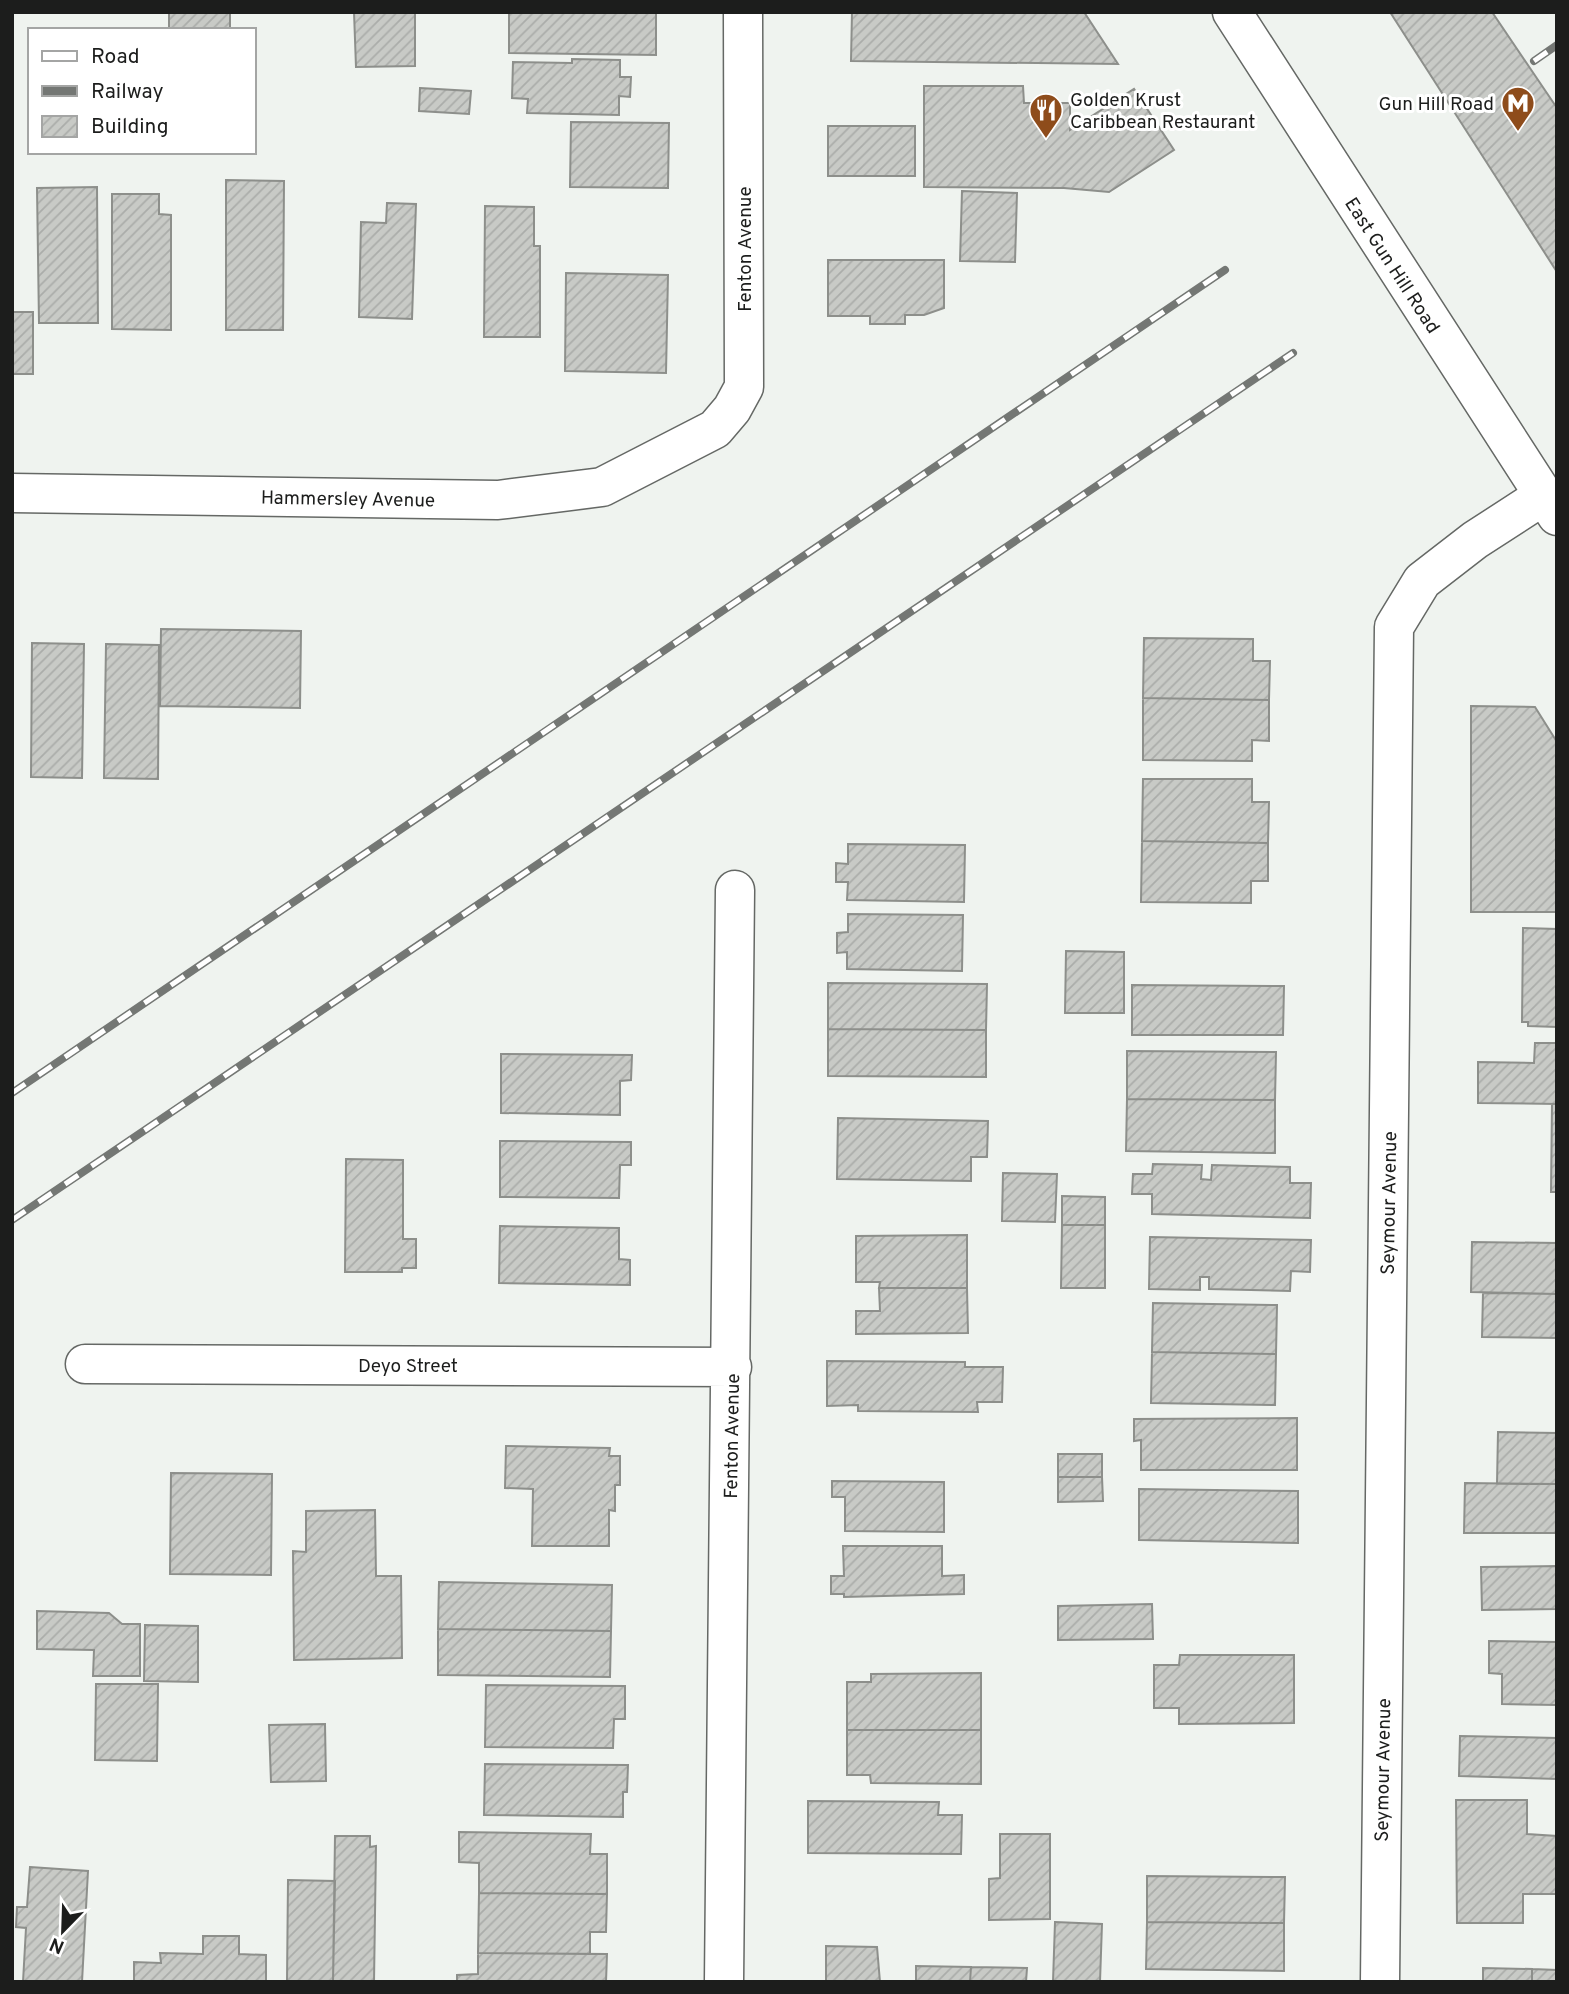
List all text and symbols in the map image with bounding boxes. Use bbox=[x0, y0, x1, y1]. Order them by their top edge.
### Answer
legend bbox=[28, 28, 256, 154]
text: Road bbox=[91, 44, 140, 71]
text: Railway bbox=[91, 79, 164, 106]
metro station icon: Gun Hill Road bbox=[1499, 84, 1537, 133]
place label: Golden Krust Caribbean Restaurant bbox=[1070, 89, 1255, 135]
restaurant icon: Golden Krust Caribbean Restaurant bbox=[1027, 91, 1065, 140]
place label: Gun Hill Road bbox=[1378, 93, 1494, 117]
text: Building bbox=[91, 114, 169, 141]
street label: Fenton Avenue bbox=[734, 186, 758, 312]
street label: East Gun Hill Road bbox=[1338, 194, 1444, 339]
street label: Hammersley Avenue bbox=[261, 486, 435, 514]
street label: Seymour Avenue bbox=[1377, 1131, 1403, 1275]
street label: Deyo Street bbox=[358, 1355, 458, 1379]
street label: Fenton Avenue bbox=[720, 1373, 746, 1499]
street label: Seymour Avenue bbox=[1371, 1698, 1397, 1842]
north arrow bbox=[28, 1896, 98, 1966]
text: N bbox=[46, 1931, 68, 1959]

